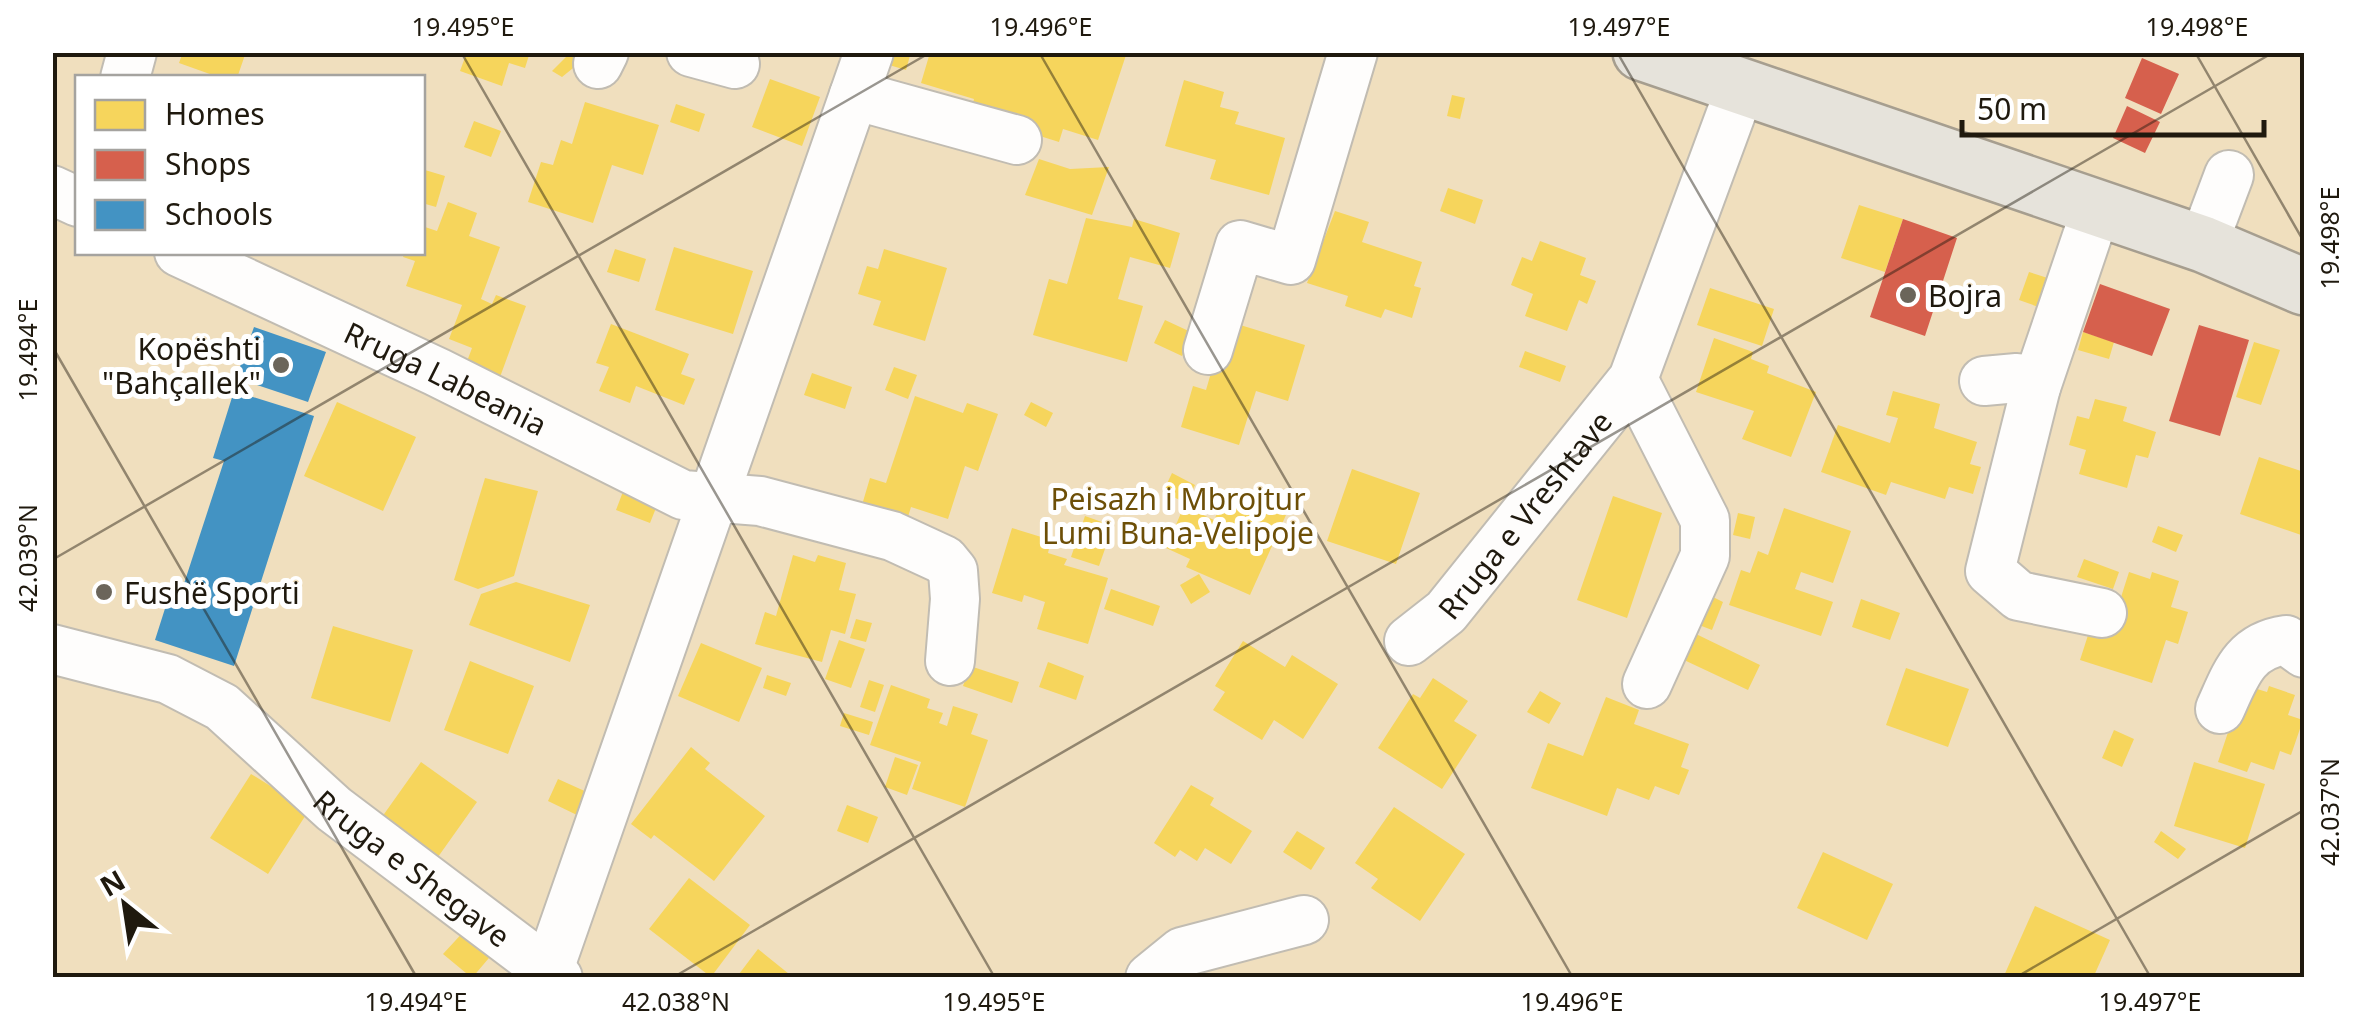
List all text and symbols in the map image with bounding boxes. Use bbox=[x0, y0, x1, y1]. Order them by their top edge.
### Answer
text: 19.495°E bbox=[412, 9, 514, 43]
text: 19.496°E bbox=[990, 9, 1092, 43]
text: 19.497°E bbox=[1568, 9, 1670, 43]
text: 19.498°E bbox=[2146, 9, 2248, 43]
legend bbox=[75, 75, 425, 255]
scale bar bbox=[1962, 75, 2264, 137]
text: 50 m bbox=[1977, 88, 2047, 129]
text: Homes bbox=[165, 93, 265, 134]
text: Shops bbox=[165, 143, 251, 184]
text: 19.498°E bbox=[2312, 187, 2346, 289]
text: Schools bbox=[165, 193, 273, 234]
place label: Bojra bbox=[1928, 275, 2002, 316]
marker: Bojra bbox=[1897, 284, 1919, 306]
text: 19.494°E bbox=[10, 299, 44, 401]
street label: Rruga Labeania bbox=[338, 311, 554, 444]
place label: Kopështi "Bahçallek" bbox=[102, 328, 261, 403]
marker: Kopështi "Bahçallek" bbox=[270, 354, 292, 376]
street label: Rruga e Vreshtave bbox=[1428, 402, 1621, 627]
park label: Peisazh i Mbrojtur Lumi Buna-Velipoje bbox=[1042, 478, 1314, 553]
text: 42.039°N bbox=[10, 504, 44, 612]
place label: Fushë Sporti bbox=[124, 572, 300, 613]
marker: Fushë Sporti bbox=[93, 581, 115, 603]
text: 42.037°N bbox=[2312, 758, 2346, 866]
street label: Rruga e Shegave bbox=[305, 780, 519, 956]
north arrow bbox=[75, 855, 175, 955]
text: N bbox=[93, 860, 131, 905]
text: 19.494°E bbox=[365, 984, 467, 1018]
text: 42.038°N bbox=[622, 984, 730, 1018]
text: 19.495°E bbox=[943, 984, 1045, 1018]
text: 19.496°E bbox=[1521, 984, 1623, 1018]
text: 19.497°E bbox=[2099, 984, 2201, 1018]

